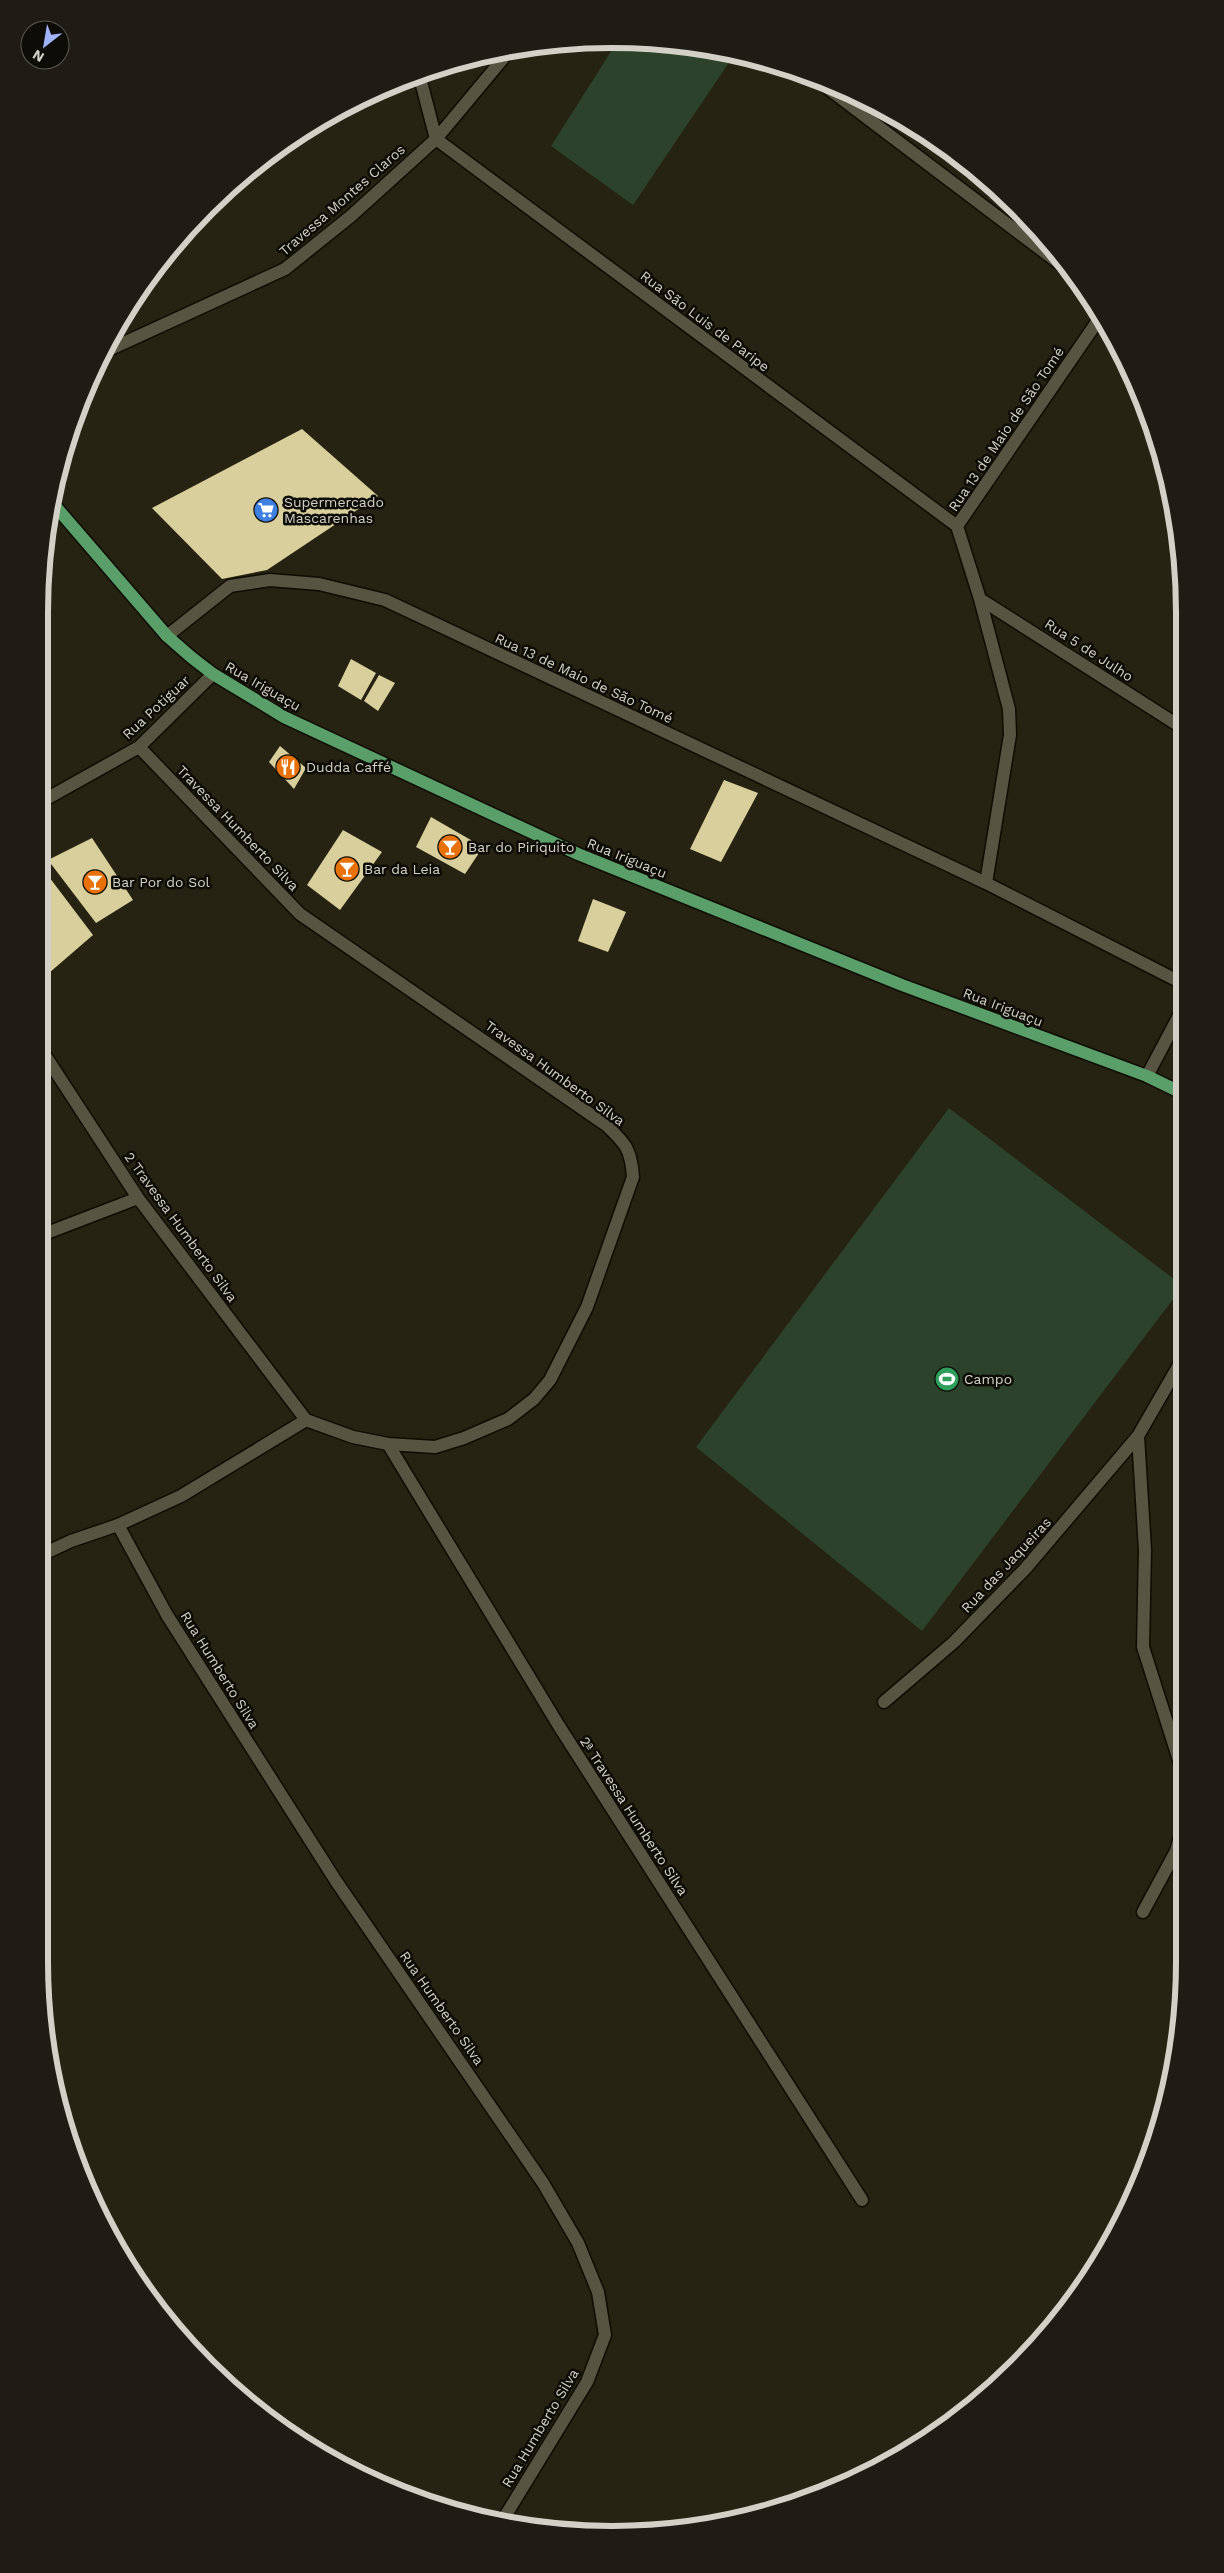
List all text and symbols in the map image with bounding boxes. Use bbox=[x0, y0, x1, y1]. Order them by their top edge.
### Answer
north arrow bbox=[20, 20, 70, 70]
text: N bbox=[30, 47, 47, 66]
street label: Travessa Montes Claros bbox=[276, 141, 408, 259]
street label: Rua São Luis de Paripe bbox=[637, 267, 773, 375]
street label: Rua 13 de Maio de São Tomé bbox=[945, 344, 1067, 514]
place label: Supermercado Mascarenhas bbox=[284, 494, 384, 526]
supermarket icon: Supermercado Mascarenhas bbox=[253, 497, 279, 523]
street label: Rua 5 de Julho bbox=[1042, 615, 1136, 685]
street label: Rua 13 de Maio de São Tomé bbox=[492, 630, 676, 726]
street label: Rua Iriguaçu bbox=[223, 658, 303, 714]
street label: Rua Potiguar bbox=[119, 672, 193, 742]
restaurant icon: Dudda Caffé bbox=[275, 754, 301, 780]
place label: Dudda Caffé bbox=[306, 759, 391, 775]
street label: Travessa Humberto Silva bbox=[174, 762, 302, 894]
bar icon: Bar do Piriquito bbox=[437, 834, 463, 860]
street label: Rua Iriguaçu bbox=[585, 835, 669, 881]
place label: Bar do Piriquito bbox=[468, 839, 574, 855]
bar icon: Bar da Leia bbox=[334, 856, 360, 882]
place label: Bar da Leia bbox=[364, 861, 440, 877]
bar icon: Bar Por do Sol bbox=[82, 869, 108, 895]
place label: Bar Por do Sol bbox=[112, 874, 211, 890]
street label: Rua Iriguaçu bbox=[961, 984, 1045, 1030]
street label: Travessa Humberto Silva bbox=[482, 1017, 628, 1129]
street label: 2 Travessa Humberto Silva bbox=[121, 1149, 241, 1305]
sports icon: Campo bbox=[934, 1366, 960, 1392]
place label: Campo bbox=[964, 1371, 1012, 1387]
street label: Rua das Jaqueiras bbox=[958, 1514, 1054, 1616]
street label: Rua Humberto Silva bbox=[177, 1608, 263, 1732]
street label: 2ª Travessa Humberto Silva bbox=[577, 1734, 691, 1898]
street label: Rua Humberto Silva bbox=[397, 1948, 487, 2068]
street label: Rua Humberto Silva bbox=[498, 2366, 582, 2490]

